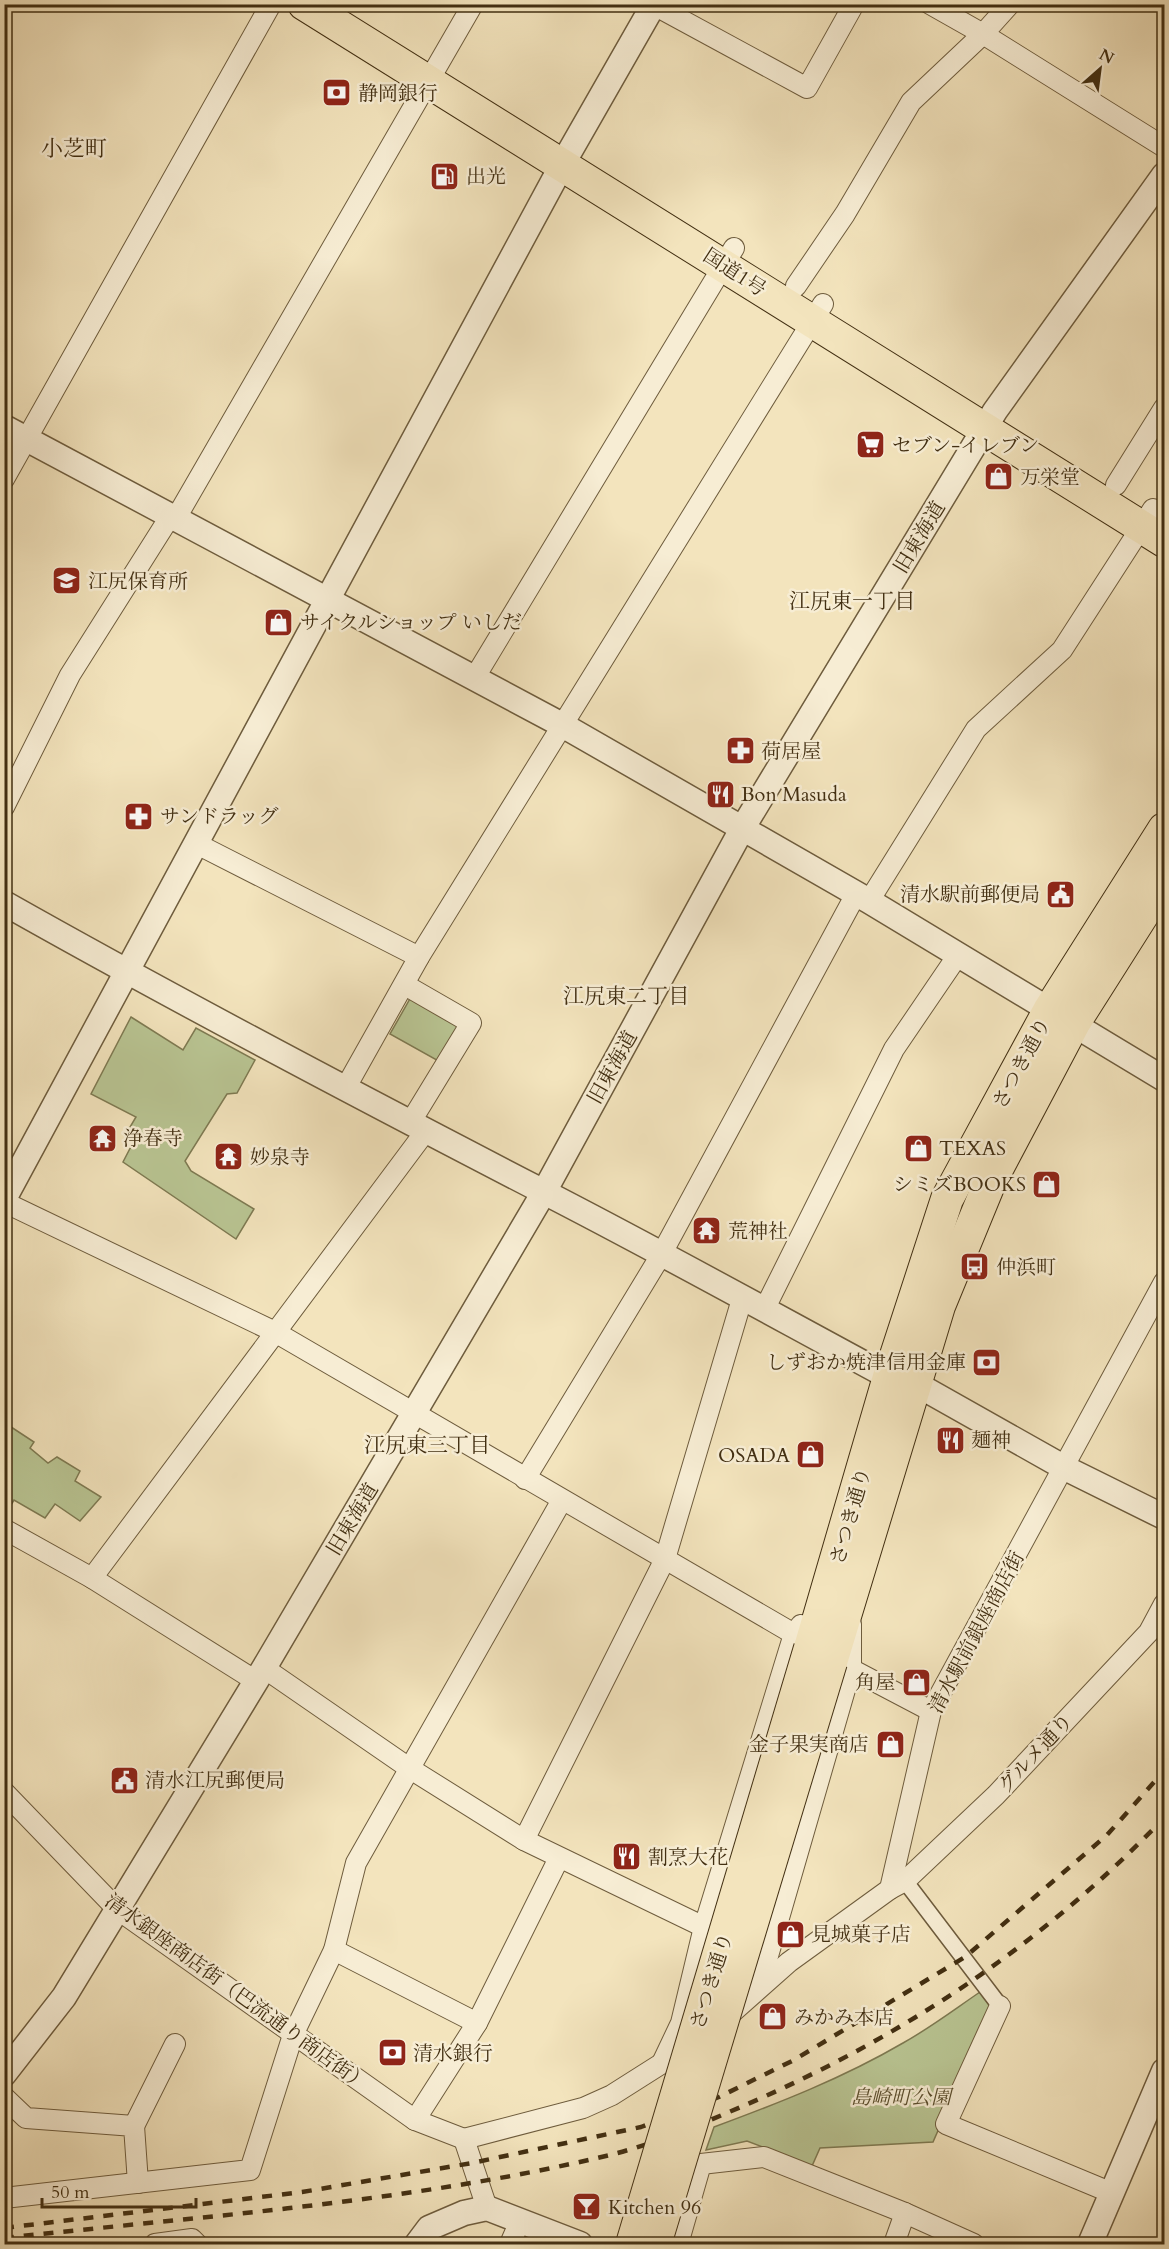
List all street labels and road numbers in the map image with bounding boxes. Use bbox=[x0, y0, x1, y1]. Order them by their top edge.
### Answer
street label: 国道1号 bbox=[698, 242, 772, 303]
street label: 旧東海道 bbox=[887, 496, 952, 578]
street label: さつき通り bbox=[986, 1013, 1057, 1114]
street label: 旧東海道 bbox=[581, 1026, 644, 1109]
street label: さつき通り bbox=[824, 1464, 877, 1568]
street label: 旧東海道 bbox=[320, 1478, 385, 1560]
street label: 清水駅前銀座商店街 bbox=[922, 1546, 1031, 1718]
street label: グルメ通り bbox=[992, 1708, 1079, 1799]
street label: 清水銀座商店街（巴流通り商店街） bbox=[99, 1887, 374, 2097]
street label: さつき通り bbox=[684, 1929, 739, 2033]

